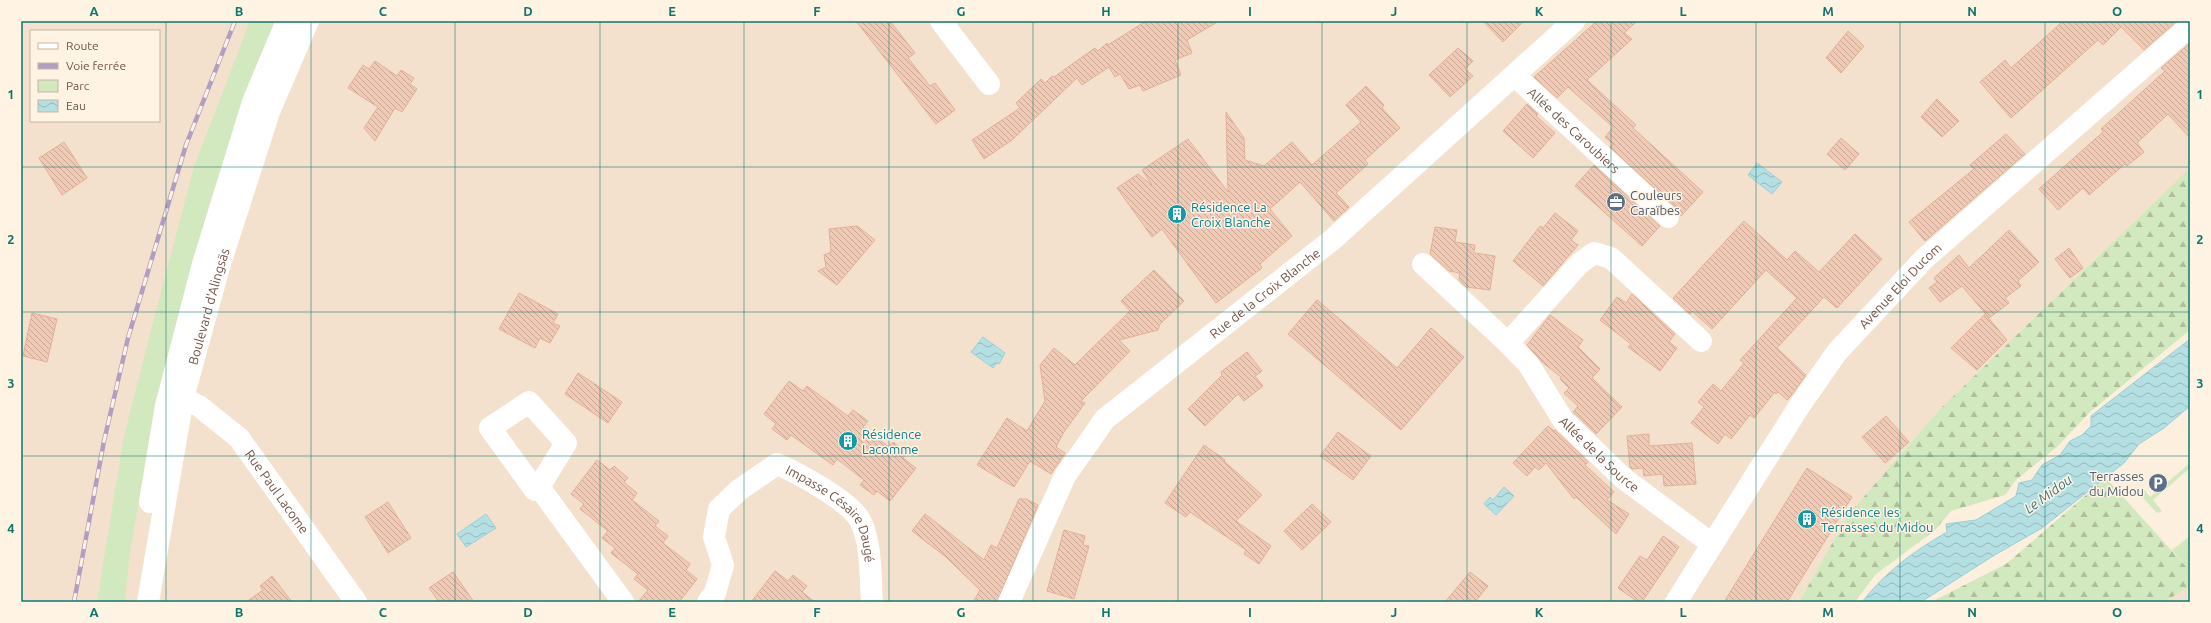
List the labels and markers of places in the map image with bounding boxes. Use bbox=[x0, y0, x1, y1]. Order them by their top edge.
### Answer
place label: Couleurs Caraïbes bbox=[1630, 188, 1682, 217]
office icon: Couleurs Caraïbes bbox=[1605, 191, 1627, 213]
place label: Résidence La Croix Blanche bbox=[1191, 200, 1271, 229]
building icon: Résidence La Croix Blanche bbox=[1166, 203, 1188, 225]
place label: Résidence Lacomme bbox=[862, 427, 921, 456]
building icon: Résidence Lacomme bbox=[837, 430, 859, 452]
place label: Terrasses du Midou bbox=[2089, 469, 2144, 498]
parking icon: Terrasses du Midou bbox=[2147, 472, 2169, 494]
place label: Résidence les Terrasses du Midou bbox=[1821, 505, 1933, 534]
building icon: Résidence les Terrasses du Midou bbox=[1796, 508, 1818, 530]

